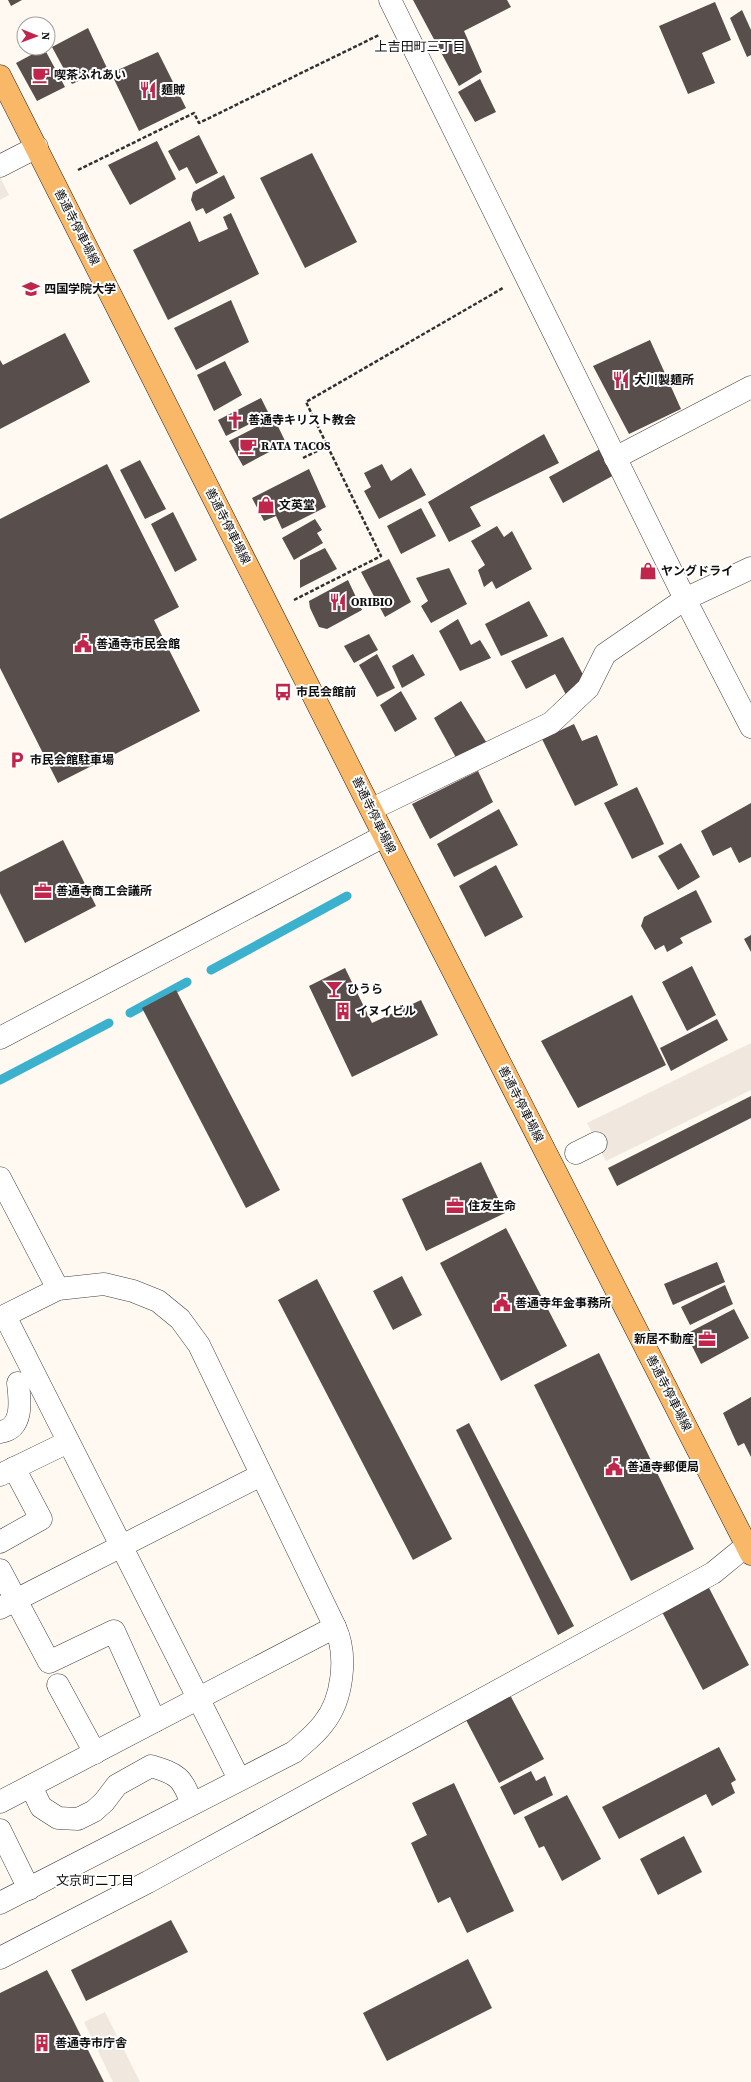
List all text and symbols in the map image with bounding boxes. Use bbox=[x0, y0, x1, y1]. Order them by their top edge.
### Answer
north arrow bbox=[16, 16, 56, 56]
text: N bbox=[38, 32, 53, 40]
district label: 上吉田町三丁目 bbox=[374, 38, 466, 55]
cafe icon: 喫茶ふれあい bbox=[31, 65, 51, 85]
place label: 喫茶ふれあい bbox=[54, 67, 126, 83]
restaurant icon: 麺賊 bbox=[138, 80, 158, 100]
place label: 麺賊 bbox=[161, 82, 185, 98]
street label: 善通寺停車場線 bbox=[51, 186, 103, 268]
school or university icon: 四国学院大学 bbox=[21, 279, 41, 299]
place label: 四国学院大学 bbox=[44, 281, 116, 297]
restaurant icon: 大川製麺所 bbox=[611, 370, 631, 390]
place label: 大川製麺所 bbox=[634, 372, 694, 388]
church icon: 善通寺キリスト教会 bbox=[225, 410, 245, 430]
place label: 善通寺キリスト教会 bbox=[248, 412, 356, 428]
cafe icon: RATA TACOS bbox=[238, 436, 258, 456]
place label: RATA TACOS bbox=[261, 438, 331, 454]
street label: 善通寺停車場線 bbox=[202, 485, 254, 567]
shop icon: 文英堂 bbox=[256, 495, 276, 515]
place label: 文英堂 bbox=[279, 497, 315, 513]
shop icon: ヤングドライ bbox=[638, 561, 658, 581]
place label: ヤングドライ bbox=[661, 563, 733, 579]
restaurant icon: ORIBIO bbox=[328, 592, 348, 612]
place label: ORIBIO bbox=[351, 594, 393, 610]
public building icon: 善通寺市民会館 bbox=[73, 634, 93, 654]
place label: 善通寺市民会館 bbox=[96, 636, 180, 652]
bus stop icon: 市民会館前 bbox=[273, 682, 293, 702]
place label: 市民会館前 bbox=[296, 684, 356, 700]
parking icon: 市民会館駐車場 bbox=[7, 750, 27, 770]
place label: 市民会館駐車場 bbox=[30, 752, 114, 768]
street label: 善通寺停車場線 bbox=[348, 774, 400, 856]
office icon: 善通寺商工会議所 bbox=[33, 881, 53, 901]
place label: 善通寺商工会議所 bbox=[56, 883, 152, 899]
bar icon: ひうら bbox=[324, 979, 344, 999]
place label: ひうら bbox=[347, 981, 383, 997]
building icon: イヌイビル bbox=[333, 1001, 353, 1021]
place label: イヌイビル bbox=[356, 1003, 416, 1019]
street label: 善通寺停車場線 bbox=[495, 1063, 547, 1145]
office icon: 住友生命 bbox=[445, 1196, 465, 1216]
place label: 住友生命 bbox=[468, 1198, 516, 1214]
public building icon: 善通寺年金事務所 bbox=[492, 1293, 512, 1313]
place label: 善通寺年金事務所 bbox=[515, 1295, 611, 1311]
office icon: 新居不動産 bbox=[697, 1329, 717, 1349]
place label: 新居不動産 bbox=[634, 1331, 694, 1347]
street label: 善通寺停車場線 bbox=[643, 1352, 695, 1434]
public building icon: 善通寺郵便局 bbox=[604, 1457, 624, 1477]
place label: 善通寺郵便局 bbox=[627, 1459, 699, 1475]
district label: 文京町二丁目 bbox=[56, 1872, 134, 1889]
building icon: 善通寺市庁舎 bbox=[32, 2033, 52, 2053]
place label: 善通寺市庁舎 bbox=[55, 2035, 127, 2051]

